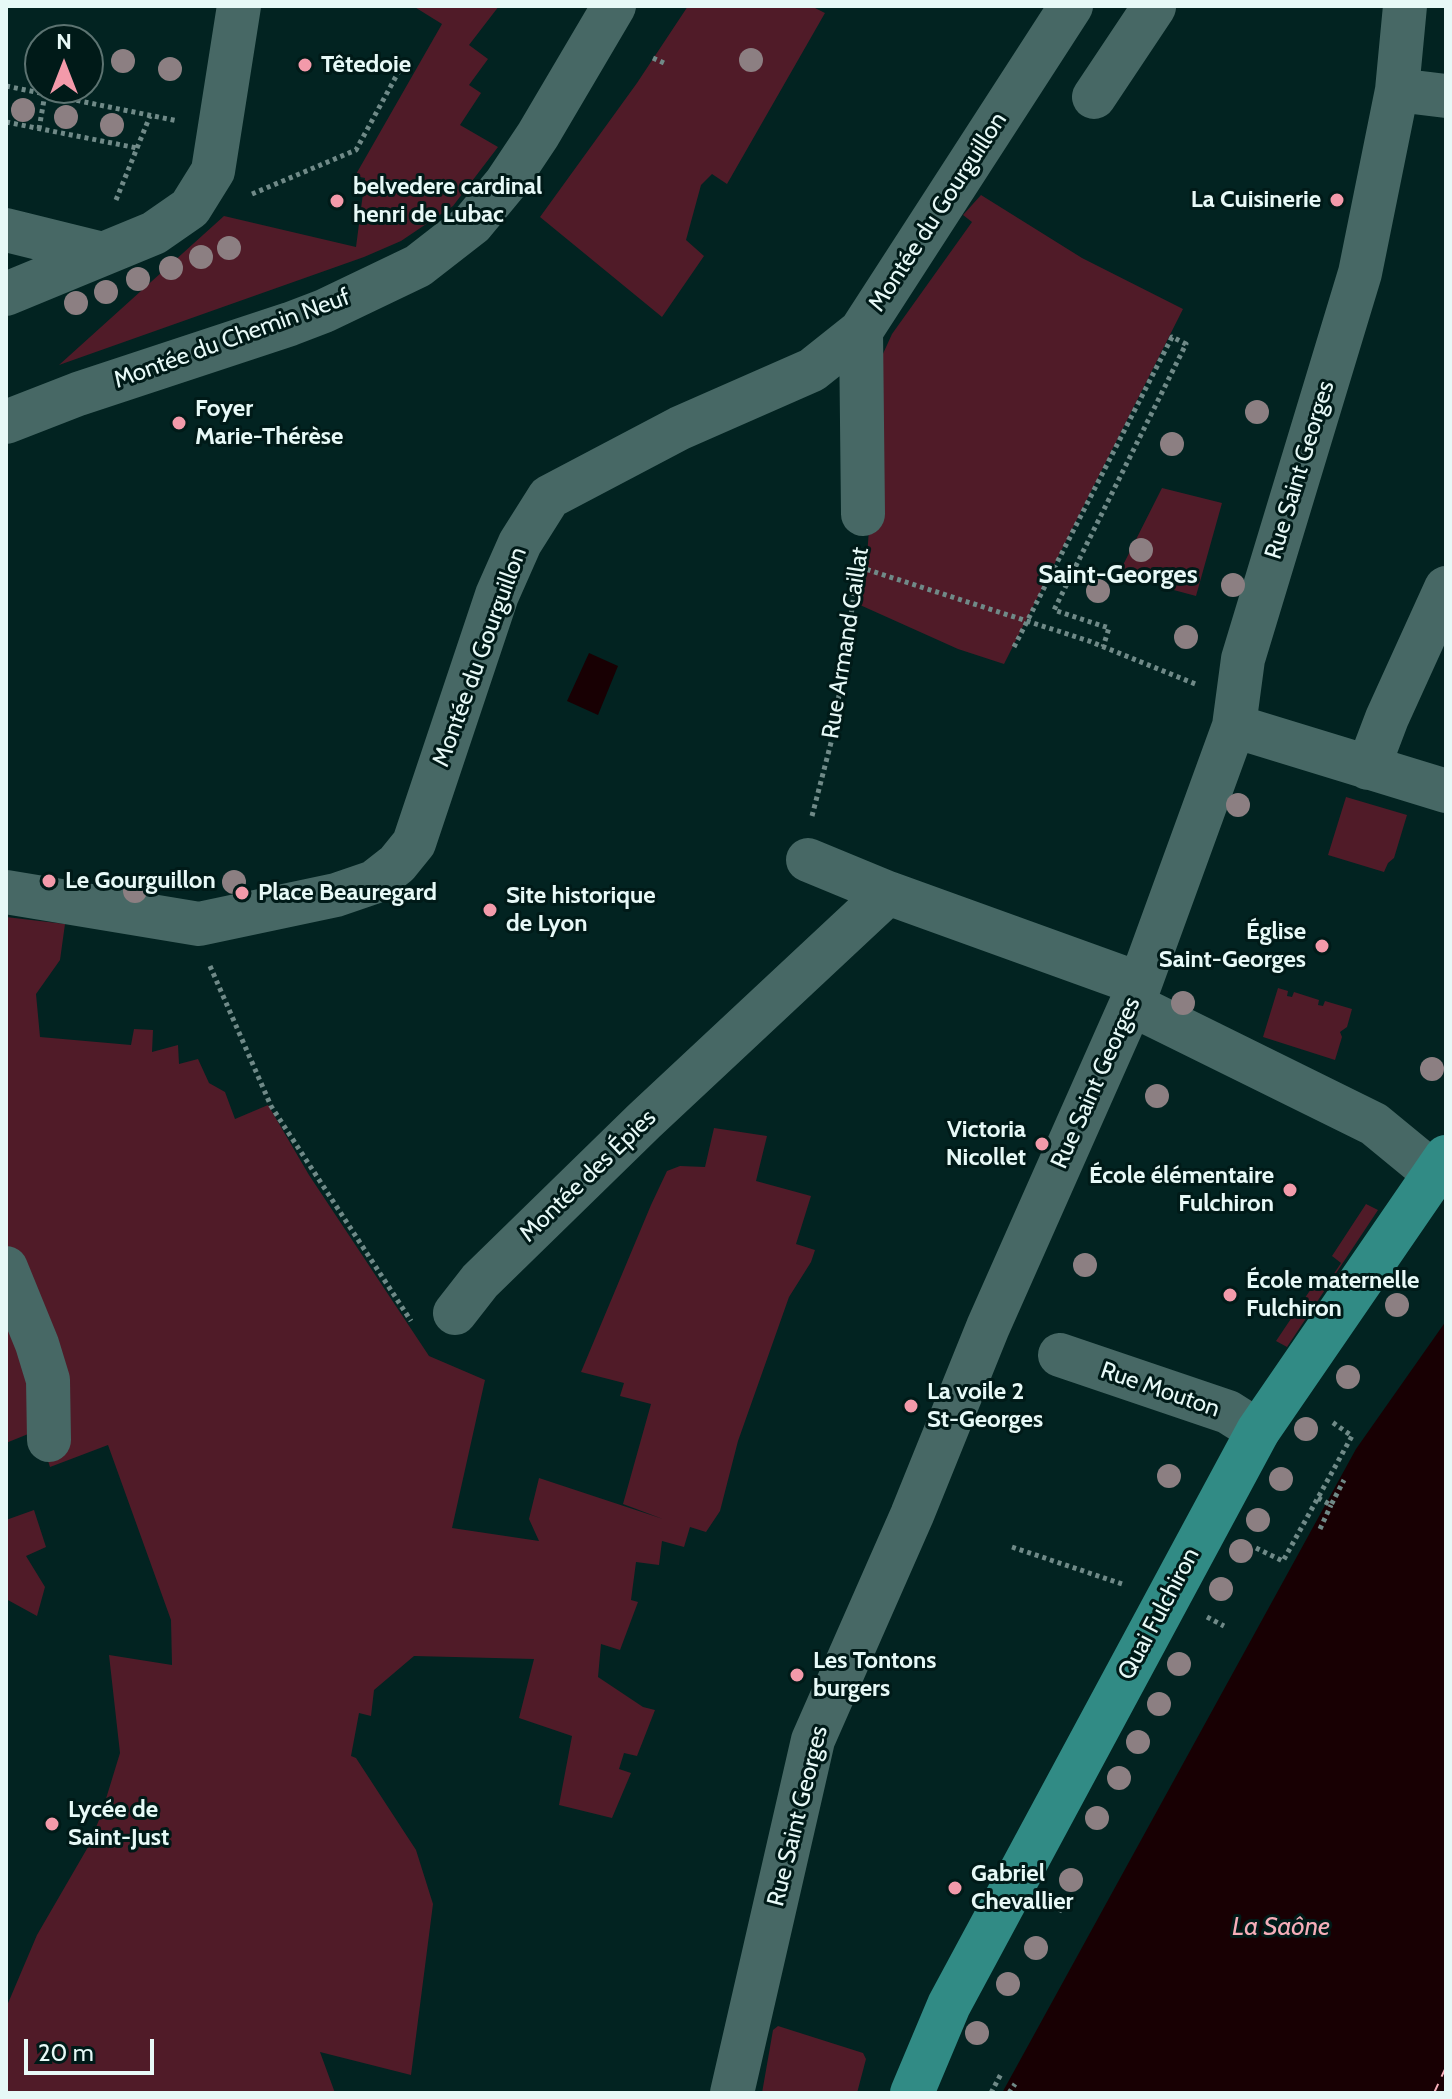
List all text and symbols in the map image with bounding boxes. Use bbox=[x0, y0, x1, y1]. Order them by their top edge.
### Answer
north arrow bbox=[24, 24, 104, 104]
text: N bbox=[56, 28, 72, 55]
place label: Têtedoie bbox=[321, 51, 411, 79]
marker: Têtedoie bbox=[296, 56, 314, 74]
street label: Montée du Gourguillon bbox=[863, 107, 1013, 317]
place label: belvedere cardinal henri de Lubac bbox=[353, 173, 542, 229]
place label: La Cuisinerie bbox=[1191, 186, 1321, 214]
marker: La Cuisinerie bbox=[1328, 191, 1346, 209]
marker: belvedere cardinal henri de Lubac bbox=[328, 192, 346, 210]
street label: Montée du Chemin Neuf bbox=[110, 283, 354, 395]
street label: Rue Saint Georges bbox=[1259, 377, 1341, 563]
place label: Foyer Marie-Thérèse bbox=[195, 395, 343, 451]
marker: Foyer Marie-Thérèse bbox=[170, 414, 188, 432]
street label: Montée du Gourguillon bbox=[427, 543, 533, 771]
street label: Rue Armand Caillat bbox=[817, 545, 875, 741]
district label: Saint-Georges bbox=[1038, 559, 1198, 591]
place label: Le Gourguillon bbox=[65, 867, 216, 895]
marker: Le Gourguillon bbox=[40, 872, 58, 890]
place label: Place Beauregard bbox=[258, 879, 437, 907]
place label: Site historique de Lyon bbox=[506, 882, 656, 938]
marker: Place Beauregard bbox=[233, 884, 251, 902]
marker: Site historique de Lyon bbox=[481, 901, 499, 919]
place label: Église Saint-Georges bbox=[1159, 918, 1306, 974]
marker: Église Saint-Georges bbox=[1313, 937, 1331, 955]
street label: Rue Saint Georges bbox=[1045, 993, 1147, 1173]
street label: Montée des Épies bbox=[514, 1104, 662, 1248]
place label: Victoria Nicollet bbox=[946, 1116, 1026, 1172]
marker: Victoria Nicollet bbox=[1033, 1135, 1051, 1153]
place label: École élémentaire Fulchiron bbox=[1089, 1162, 1274, 1218]
marker: École élémentaire Fulchiron bbox=[1281, 1181, 1299, 1199]
place label: École maternelle Fulchiron bbox=[1246, 1267, 1419, 1323]
marker: École maternelle Fulchiron bbox=[1221, 1286, 1239, 1304]
street label: Rue Mouton bbox=[1097, 1356, 1223, 1424]
place label: La voile 2 St-Georges bbox=[927, 1378, 1043, 1434]
marker: La voile 2 St-Georges bbox=[902, 1397, 920, 1415]
street label: Quai Fulchiron bbox=[1112, 1543, 1206, 1685]
place label: Les Tontons burgers bbox=[813, 1647, 936, 1703]
marker: Les Tontons burgers bbox=[788, 1666, 806, 1684]
street label: Rue Saint Georges bbox=[762, 1723, 834, 1909]
place label: Lycée de Saint-Just bbox=[68, 1796, 169, 1852]
marker: Lycée de Saint-Just bbox=[43, 1815, 61, 1833]
place label: Gabriel Chevallier bbox=[971, 1860, 1073, 1916]
marker: Gabriel Chevallier bbox=[946, 1879, 964, 1897]
water label: La Saône bbox=[1232, 1911, 1330, 1943]
scale bar bbox=[28, 2023, 158, 2073]
text: 20 m bbox=[38, 2038, 94, 2067]

